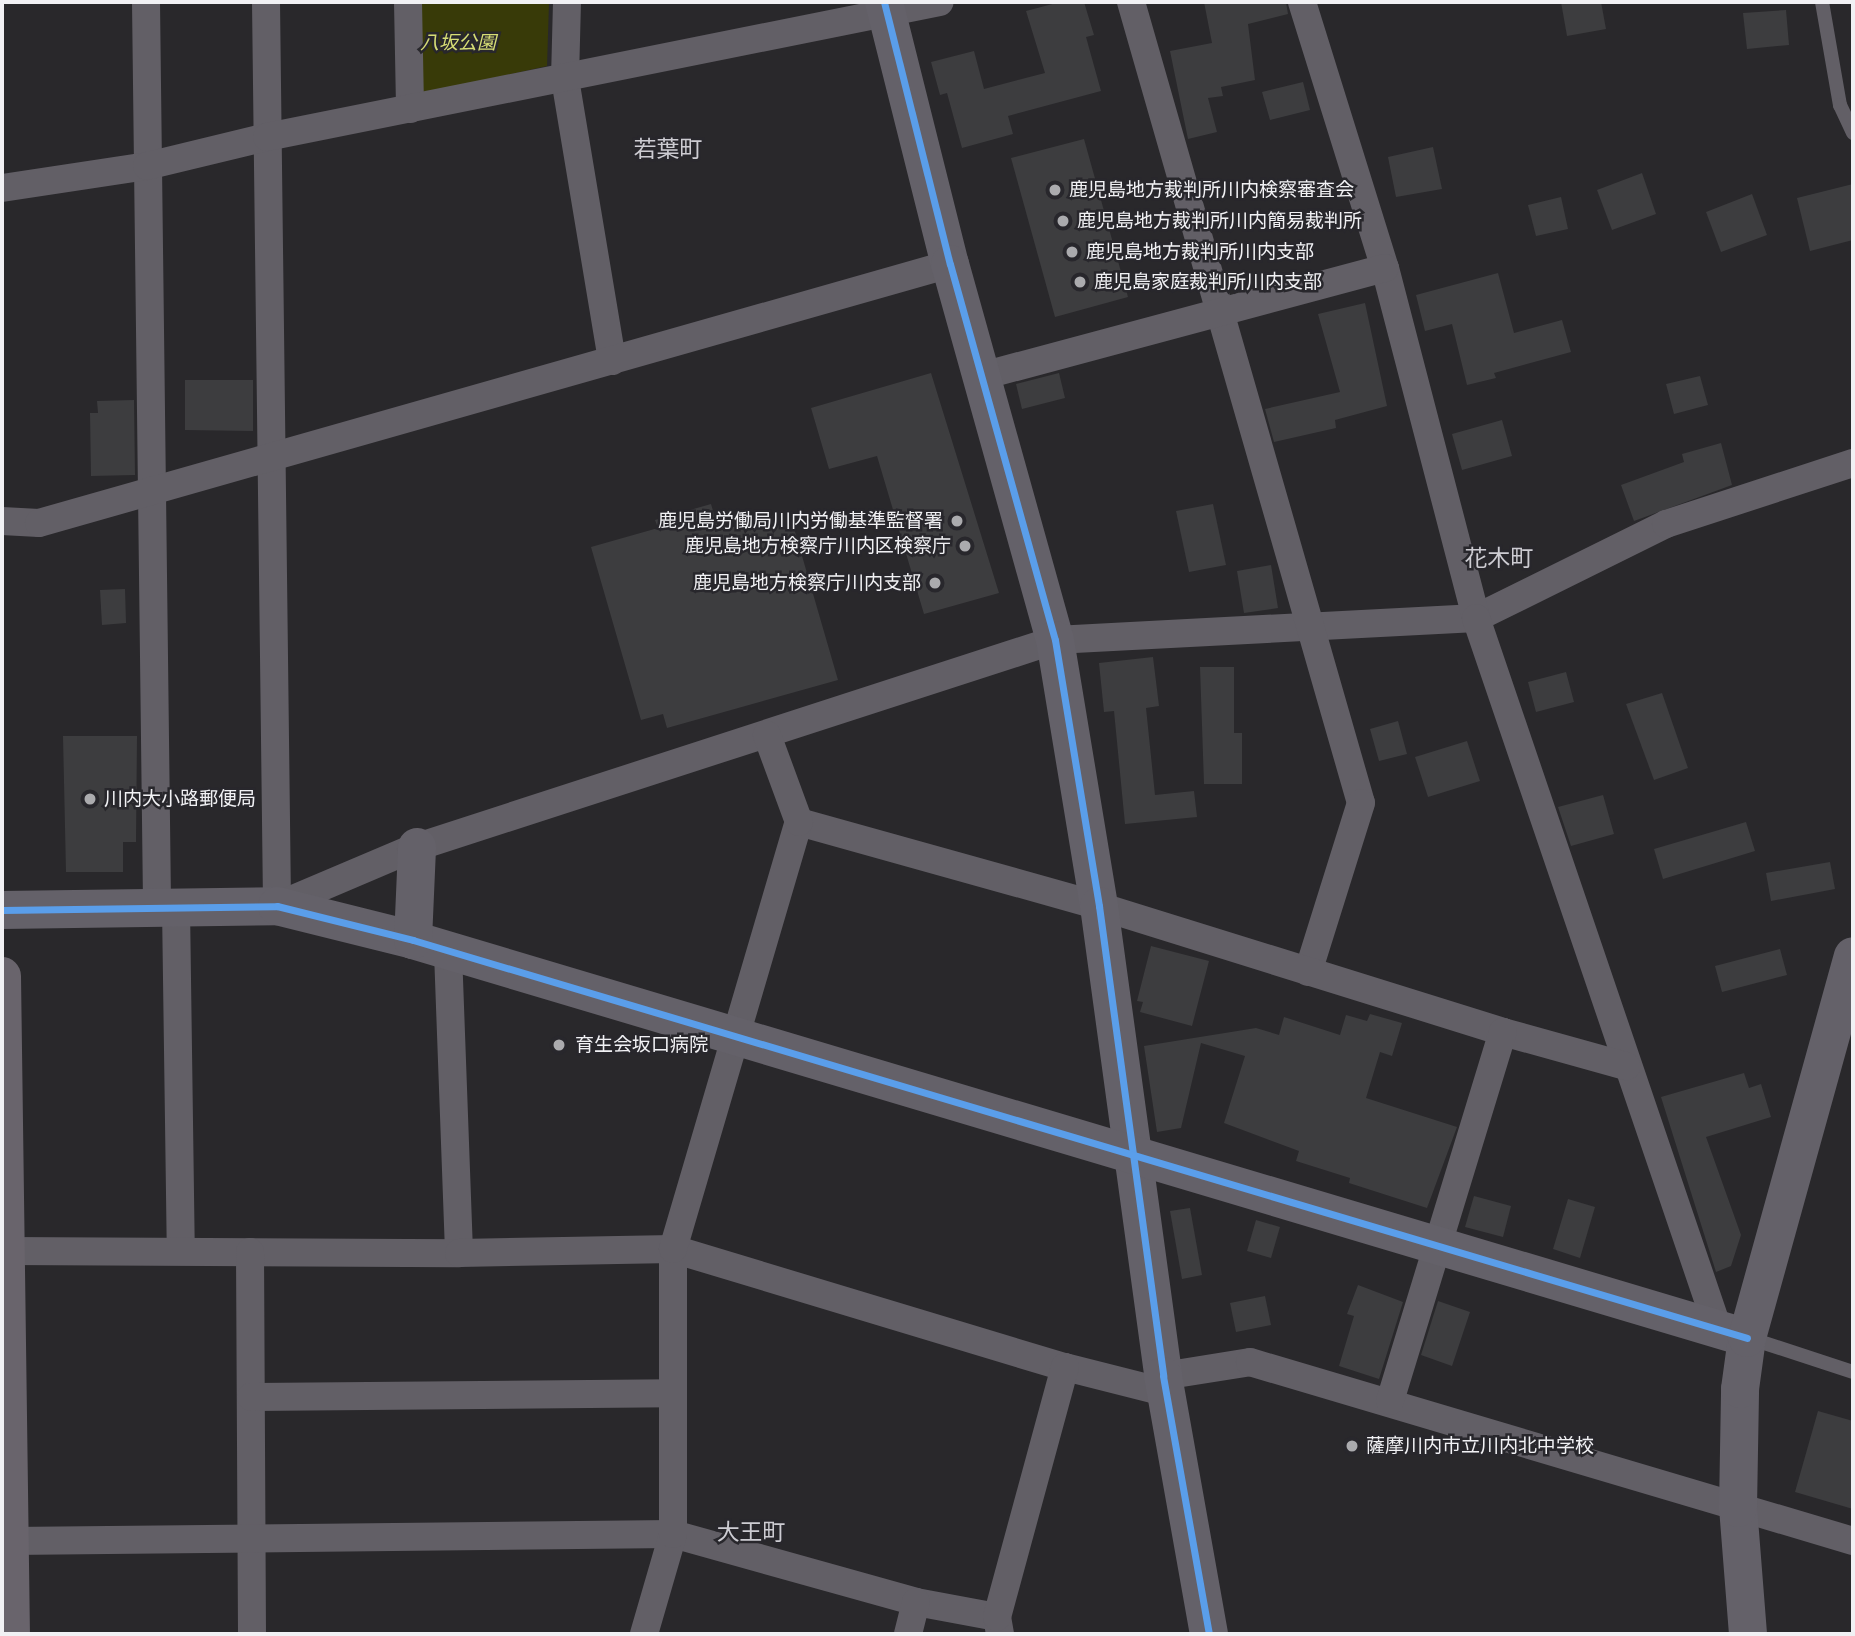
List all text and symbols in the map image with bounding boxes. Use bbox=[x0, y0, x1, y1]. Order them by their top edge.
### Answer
park label: 八坂公園 bbox=[420, 32, 496, 54]
district label: 若葉町 bbox=[634, 135, 702, 163]
place label: 鹿児島地方裁判所川内検察審査会 bbox=[1069, 179, 1354, 201]
marker: 鹿児島地方裁判所川内検察審査会 bbox=[1047, 182, 1063, 198]
place label: 鹿児島地方裁判所川内簡易裁判所 bbox=[1077, 210, 1362, 232]
marker: 鹿児島地方裁判所川内簡易裁判所 bbox=[1055, 213, 1071, 229]
place label: 鹿児島地方裁判所川内支部 bbox=[1086, 241, 1314, 263]
marker: 鹿児島地方裁判所川内支部 bbox=[1064, 244, 1080, 260]
place label: 鹿児島家庭裁判所川内支部 bbox=[1094, 271, 1322, 293]
marker: 鹿児島家庭裁判所川内支部 bbox=[1072, 274, 1088, 290]
place label: 鹿児島労働局川内労働基準監督署 bbox=[658, 510, 943, 532]
marker: 鹿児島労働局川内労働基準監督署 bbox=[949, 513, 965, 529]
place label: 鹿児島地方検察庁川内区検察庁 bbox=[685, 535, 951, 557]
marker: 鹿児島地方検察庁川内区検察庁 bbox=[957, 538, 973, 554]
district label: 花木町 bbox=[1465, 544, 1533, 572]
place label: 鹿児島地方検察庁川内支部 bbox=[693, 572, 921, 594]
marker: 鹿児島地方検察庁川内支部 bbox=[927, 575, 943, 591]
place label: 川内大小路郵便局 bbox=[104, 788, 256, 810]
marker: 川内大小路郵便局 bbox=[82, 791, 98, 807]
place label: 育生会坂口病院 bbox=[575, 1034, 708, 1056]
marker: 育生会坂口病院 bbox=[549, 1035, 569, 1055]
place label: 薩摩川内市立川内北中学校 bbox=[1366, 1435, 1594, 1457]
marker: 薩摩川内市立川内北中学校 bbox=[1344, 1438, 1360, 1454]
district label: 大王町 bbox=[717, 1518, 785, 1546]

